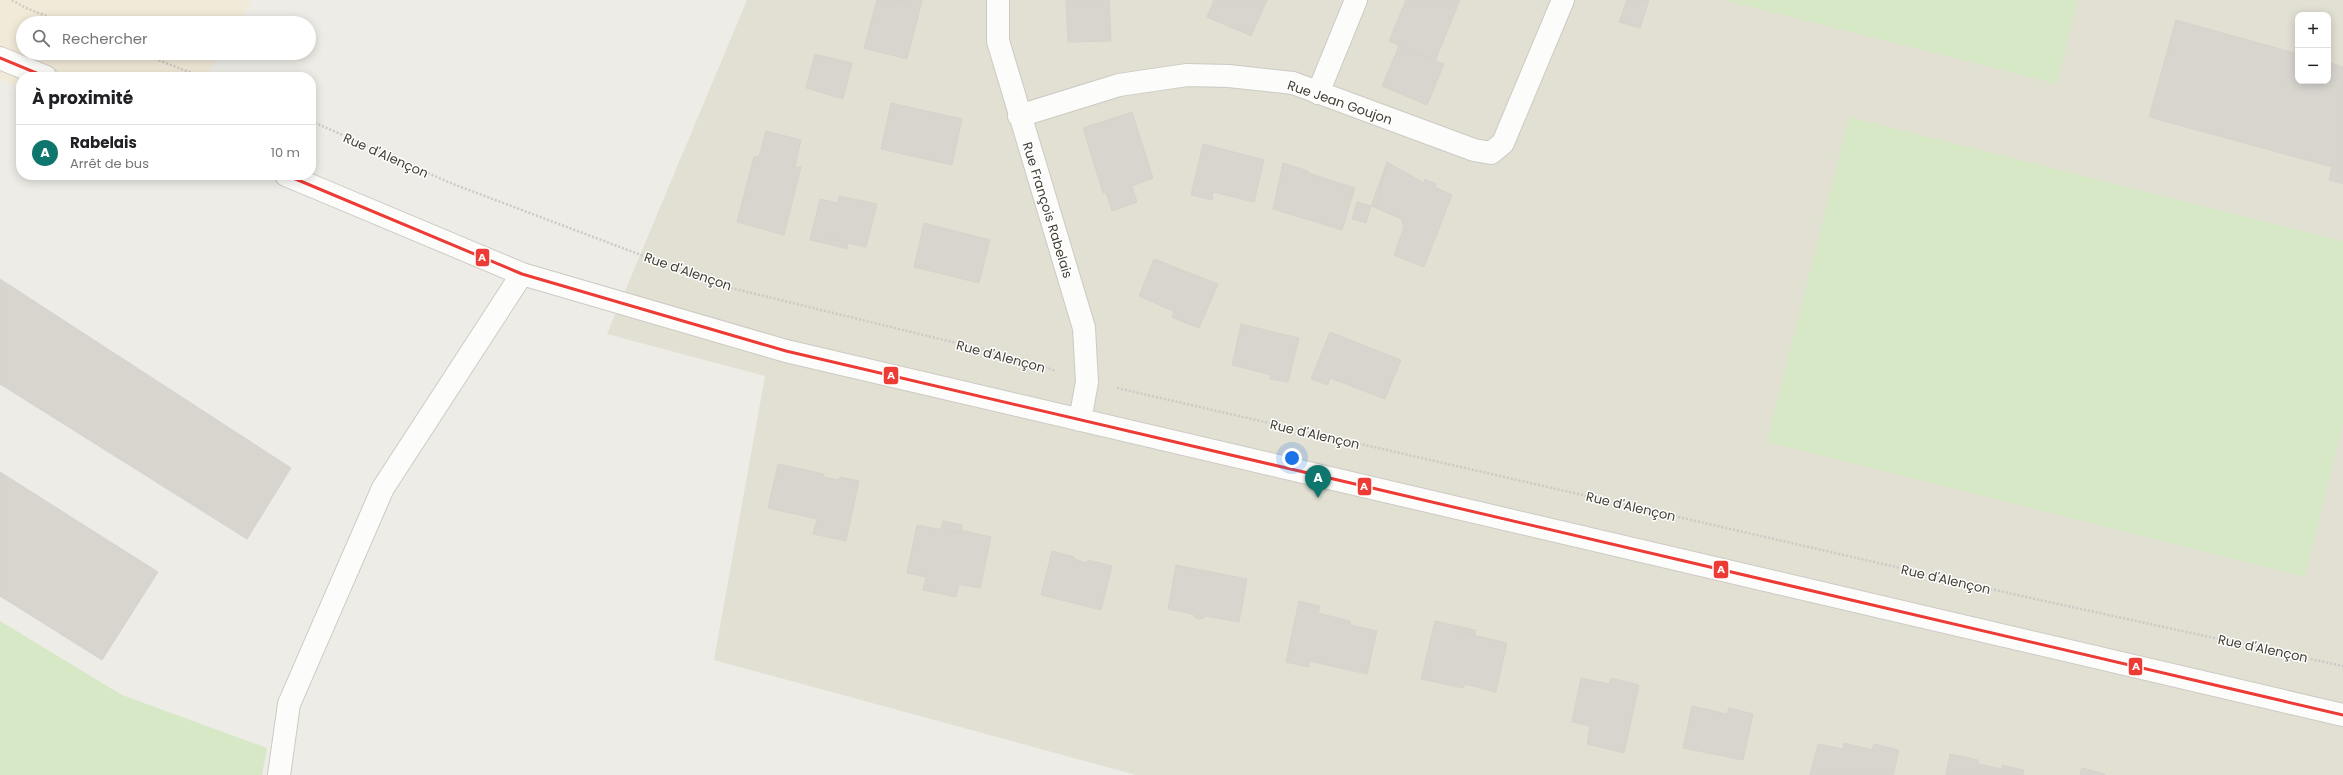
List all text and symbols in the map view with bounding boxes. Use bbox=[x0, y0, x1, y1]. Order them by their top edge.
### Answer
map controls bbox=[2295, 12, 2331, 84]
button: + bbox=[2295, 12, 2331, 48]
search box bbox=[16, 16, 316, 60]
icon: search bbox=[30, 27, 52, 49]
text: Rechercher bbox=[62, 28, 148, 49]
button: − bbox=[2295, 48, 2331, 84]
street label: Rue Jean Goujon bbox=[1285, 76, 1395, 129]
text: À proximité bbox=[32, 86, 133, 110]
street label: Rue d'Alençon bbox=[340, 128, 431, 183]
text: Rabelais bbox=[70, 132, 137, 153]
street label: Rue François Rabelais bbox=[1018, 140, 1077, 281]
text: A bbox=[40, 143, 50, 162]
text: 10 m bbox=[271, 143, 300, 162]
text: Arrêt de bus bbox=[70, 154, 149, 173]
line badge: A bbox=[475, 248, 490, 267]
street label: Rue d'Alençon bbox=[641, 248, 734, 295]
text: A bbox=[478, 249, 486, 265]
street label: Rue d'Alençon bbox=[954, 335, 1048, 377]
line badge: A bbox=[883, 366, 899, 385]
text: A bbox=[887, 367, 895, 383]
street label: Rue d'Alençon bbox=[1268, 415, 1362, 454]
your location bbox=[1282, 448, 1302, 468]
pin: A bbox=[1305, 465, 1331, 498]
line badge: A bbox=[1357, 477, 1372, 496]
text: A bbox=[1360, 478, 1368, 494]
street label: Rue d'Alençon bbox=[1584, 487, 1678, 526]
line badge: A bbox=[1713, 560, 1729, 579]
street label: Rue d'Alençon bbox=[1899, 560, 1993, 599]
text: A bbox=[1717, 561, 1725, 577]
street label: Rue d'Alençon bbox=[2216, 630, 2310, 667]
line badge: A bbox=[2128, 657, 2143, 676]
text: A bbox=[2132, 658, 2140, 674]

